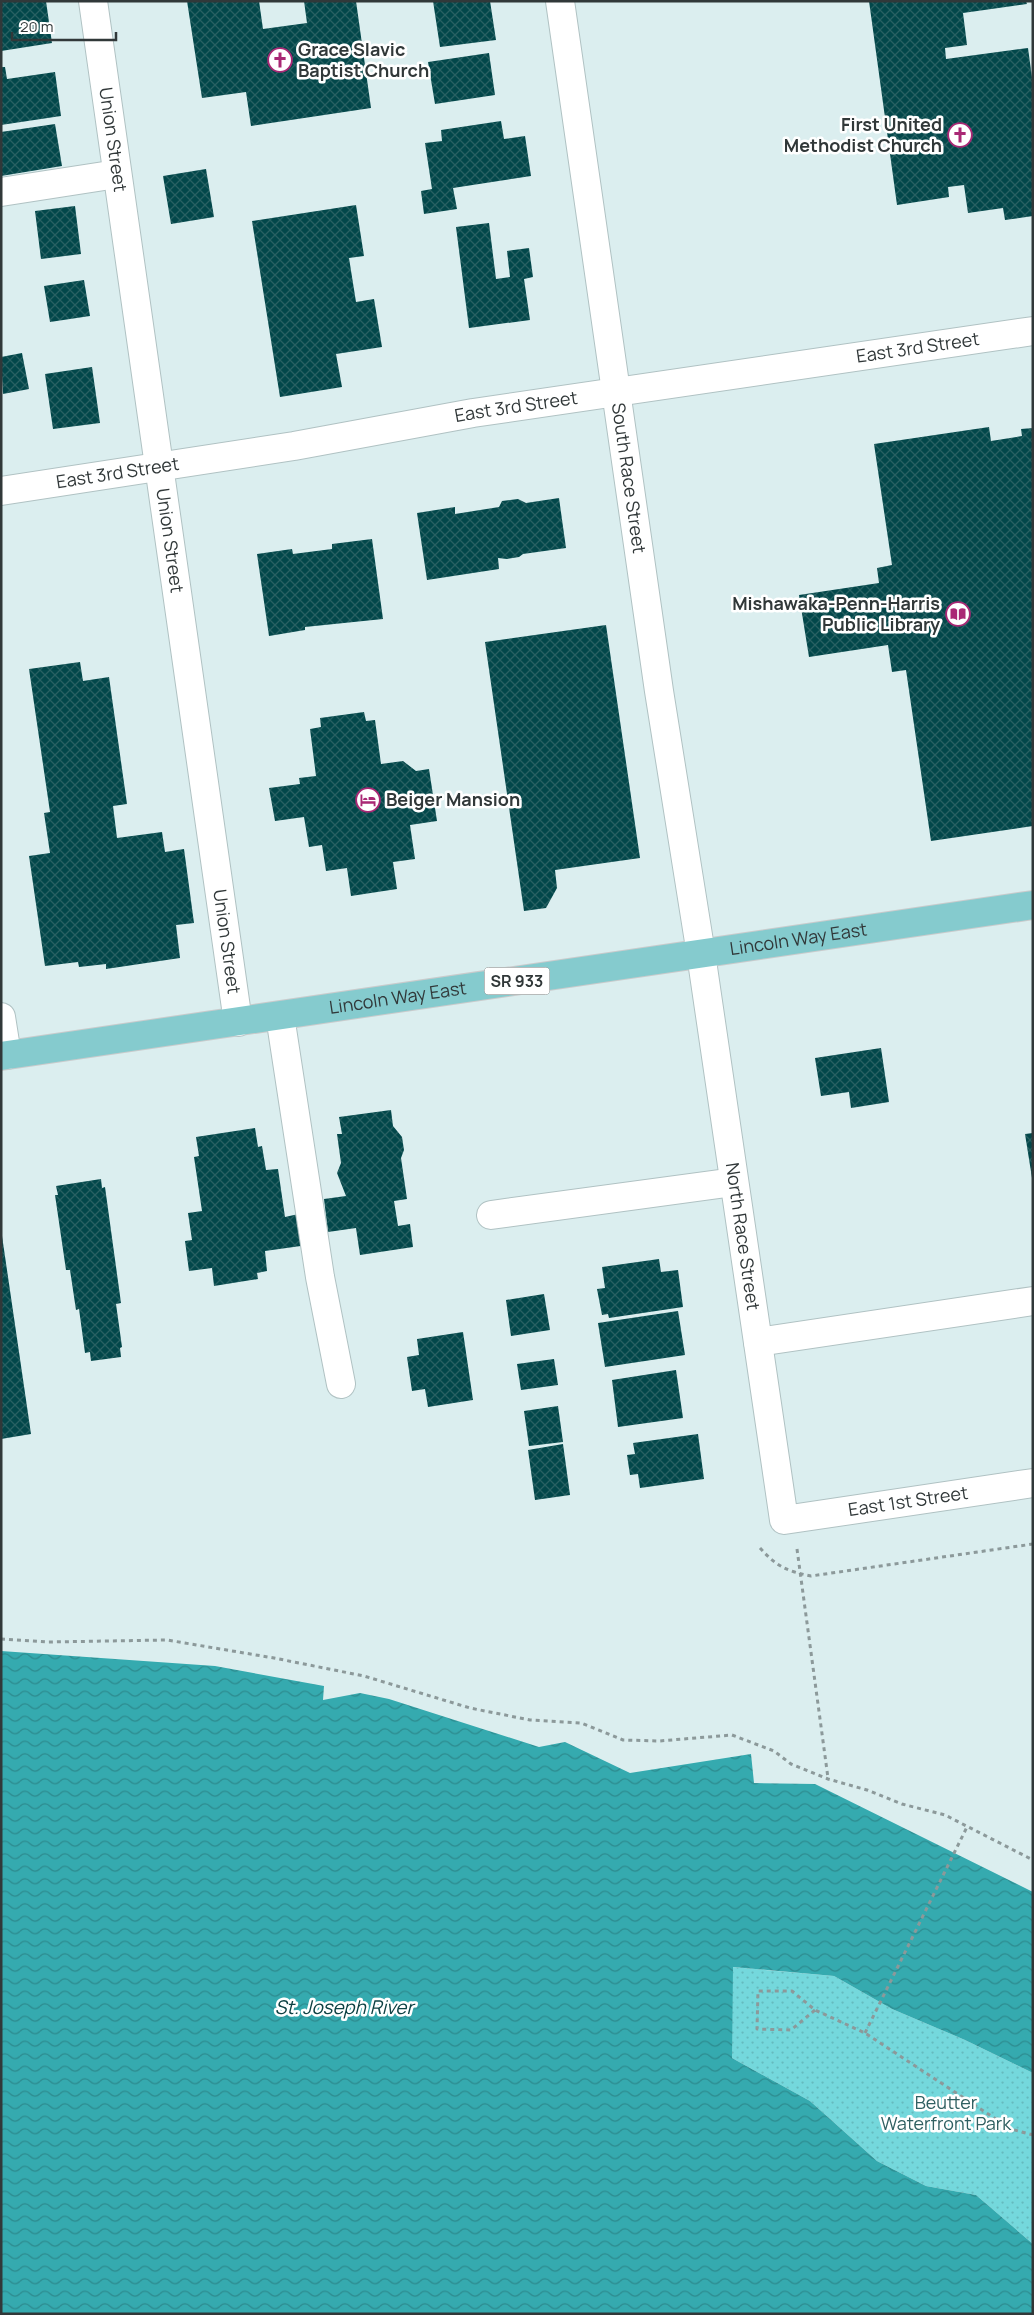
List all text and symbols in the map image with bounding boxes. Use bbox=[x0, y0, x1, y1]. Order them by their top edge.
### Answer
scale bar bbox=[12, 10, 116, 42]
text: 20 m bbox=[20, 16, 53, 37]
place label: Grace Slavic Baptist Church bbox=[298, 37, 429, 82]
church icon: Grace Slavic Baptist Church bbox=[267, 47, 293, 73]
street label: Union Street bbox=[94, 86, 133, 193]
place label: First United Methodist Church bbox=[784, 112, 942, 157]
church icon: First United Methodist Church bbox=[947, 122, 973, 148]
street label: East 3rd Street bbox=[855, 326, 981, 368]
street label: East 3rd Street bbox=[452, 385, 579, 427]
street label: South Race Street bbox=[607, 401, 652, 555]
street label: East 3rd Street bbox=[54, 451, 181, 493]
street label: Union Street bbox=[151, 487, 190, 594]
place label: Mishawaka-Penn-Harris Public Library bbox=[732, 591, 940, 636]
library icon: Mishawaka-Penn-Harris Public Library bbox=[945, 601, 971, 627]
hotel icon: Beiger Mansion bbox=[355, 787, 381, 813]
place label: Beiger Mansion bbox=[386, 787, 520, 811]
street label: Union Street bbox=[208, 888, 247, 995]
street label: Lincoln Way East bbox=[728, 916, 869, 960]
road number: SR 933 bbox=[484, 968, 550, 994]
street label: Lincoln Way East bbox=[327, 975, 468, 1019]
street label: North Race Street bbox=[721, 1161, 766, 1312]
street label: East 1st Street bbox=[847, 1480, 970, 1521]
water label: St. Joseph River bbox=[275, 1994, 415, 2020]
park label: Beutter Waterfront Park bbox=[881, 2090, 1012, 2135]

